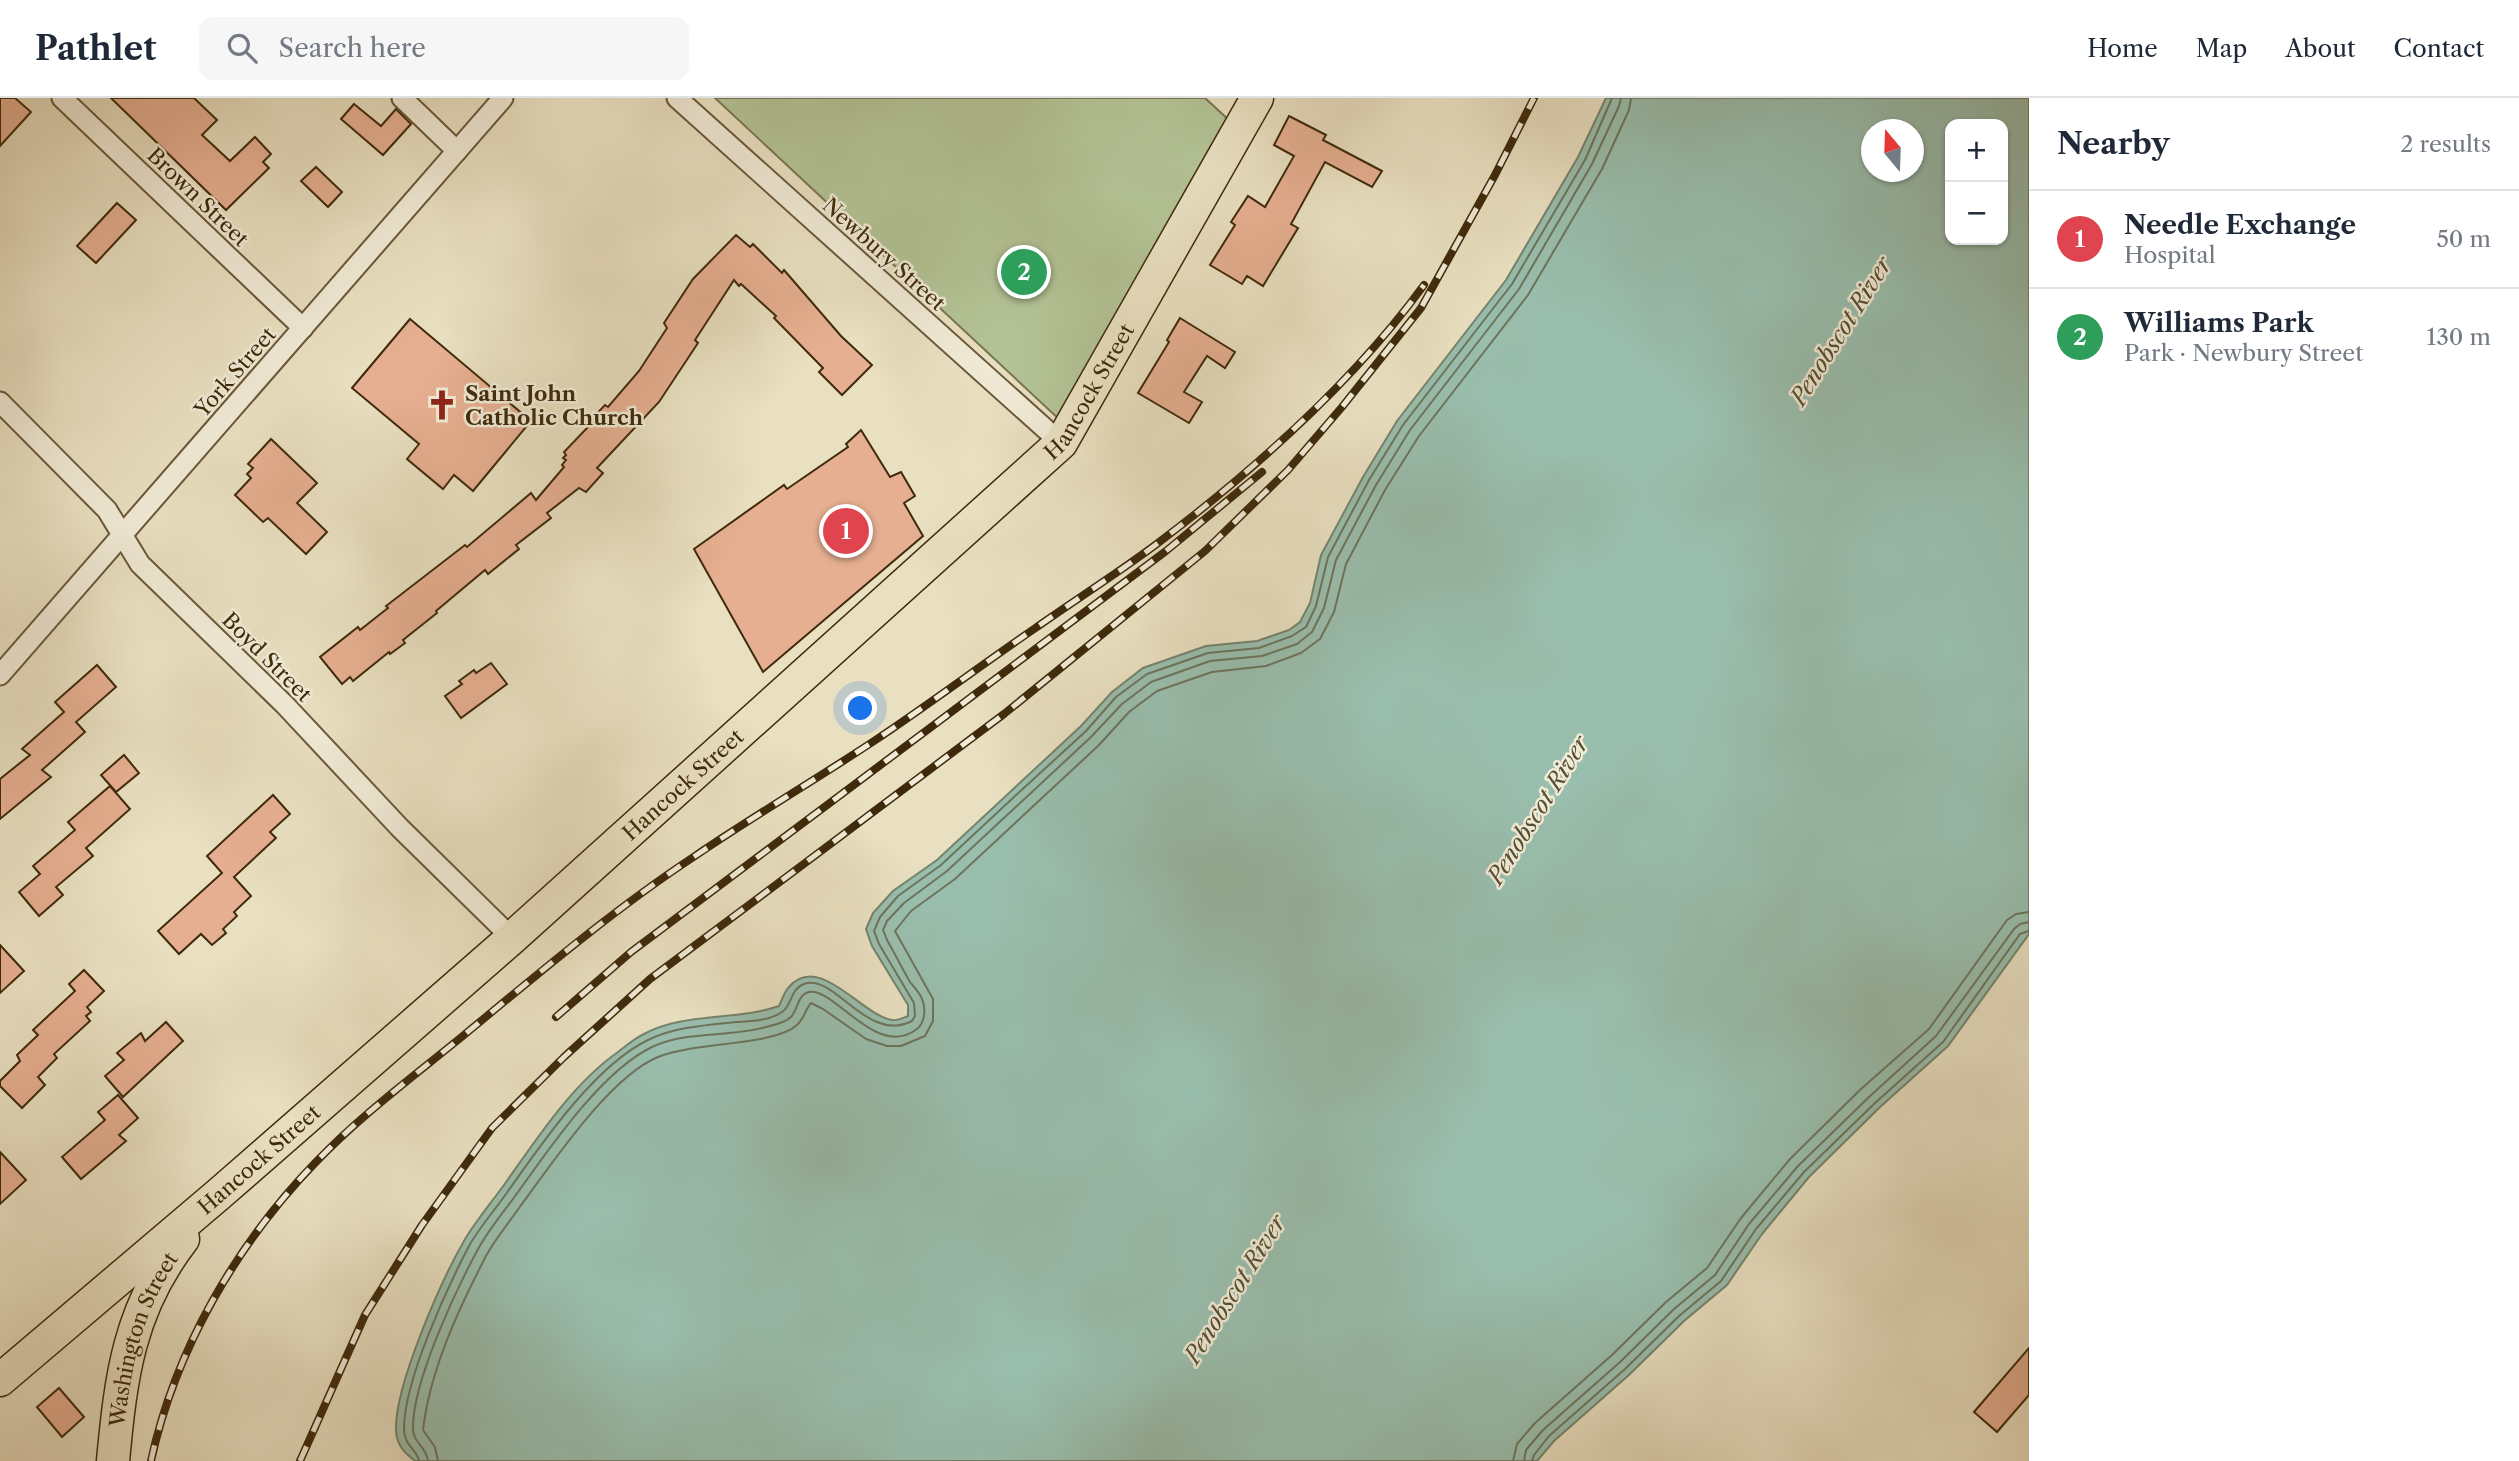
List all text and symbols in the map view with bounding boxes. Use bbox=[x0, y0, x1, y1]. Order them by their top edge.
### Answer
search box bbox=[199, 17, 689, 80]
text: Pathlet bbox=[35, 28, 157, 69]
icon: search bbox=[223, 29, 261, 67]
text: Search here bbox=[279, 32, 426, 64]
text: Home bbox=[2087, 34, 2158, 63]
text: Map bbox=[2196, 34, 2247, 63]
text: About bbox=[2285, 34, 2356, 63]
text: Contact bbox=[2394, 34, 2484, 63]
north arrow bbox=[1861, 119, 1924, 182]
map controls bbox=[1945, 119, 2008, 245]
button: + bbox=[1945, 119, 2008, 182]
text: Nearby bbox=[2057, 125, 2170, 162]
text: 2 results bbox=[2400, 130, 2491, 158]
street label: Brown Street bbox=[142, 142, 254, 252]
button: − bbox=[1945, 182, 2008, 245]
street label: Newbury Street bbox=[818, 192, 951, 316]
text: Needle Exchange bbox=[2124, 209, 2356, 241]
text: 1 bbox=[2075, 225, 2085, 253]
text: 50 m bbox=[2436, 225, 2491, 253]
text: Hospital bbox=[2124, 241, 2216, 269]
pin: 2 bbox=[1001, 246, 1047, 298]
water label: Penobscot River bbox=[1783, 251, 1899, 412]
text: Williams Park bbox=[2124, 307, 2314, 339]
street label: Hancock Street bbox=[1039, 319, 1139, 465]
street label: York Street bbox=[188, 321, 281, 423]
text: 2 bbox=[2073, 323, 2087, 351]
text: 130 m bbox=[2427, 323, 2491, 351]
text: Park · Newbury Street bbox=[2124, 339, 2363, 367]
place label: Saint John Catholic Church bbox=[465, 381, 644, 430]
church icon: Saint John Catholic Church bbox=[425, 388, 459, 422]
pin: 1 bbox=[823, 505, 869, 557]
street label: Boyd Street bbox=[217, 607, 317, 707]
your location bbox=[843, 691, 877, 725]
street label: Hancock Street bbox=[617, 723, 748, 845]
water label: Penobscot River bbox=[1480, 730, 1596, 891]
street label: Hancock Street bbox=[192, 1099, 325, 1219]
water label: Penobscot River bbox=[1177, 1209, 1293, 1370]
street label: Washington Street bbox=[104, 1247, 183, 1429]

